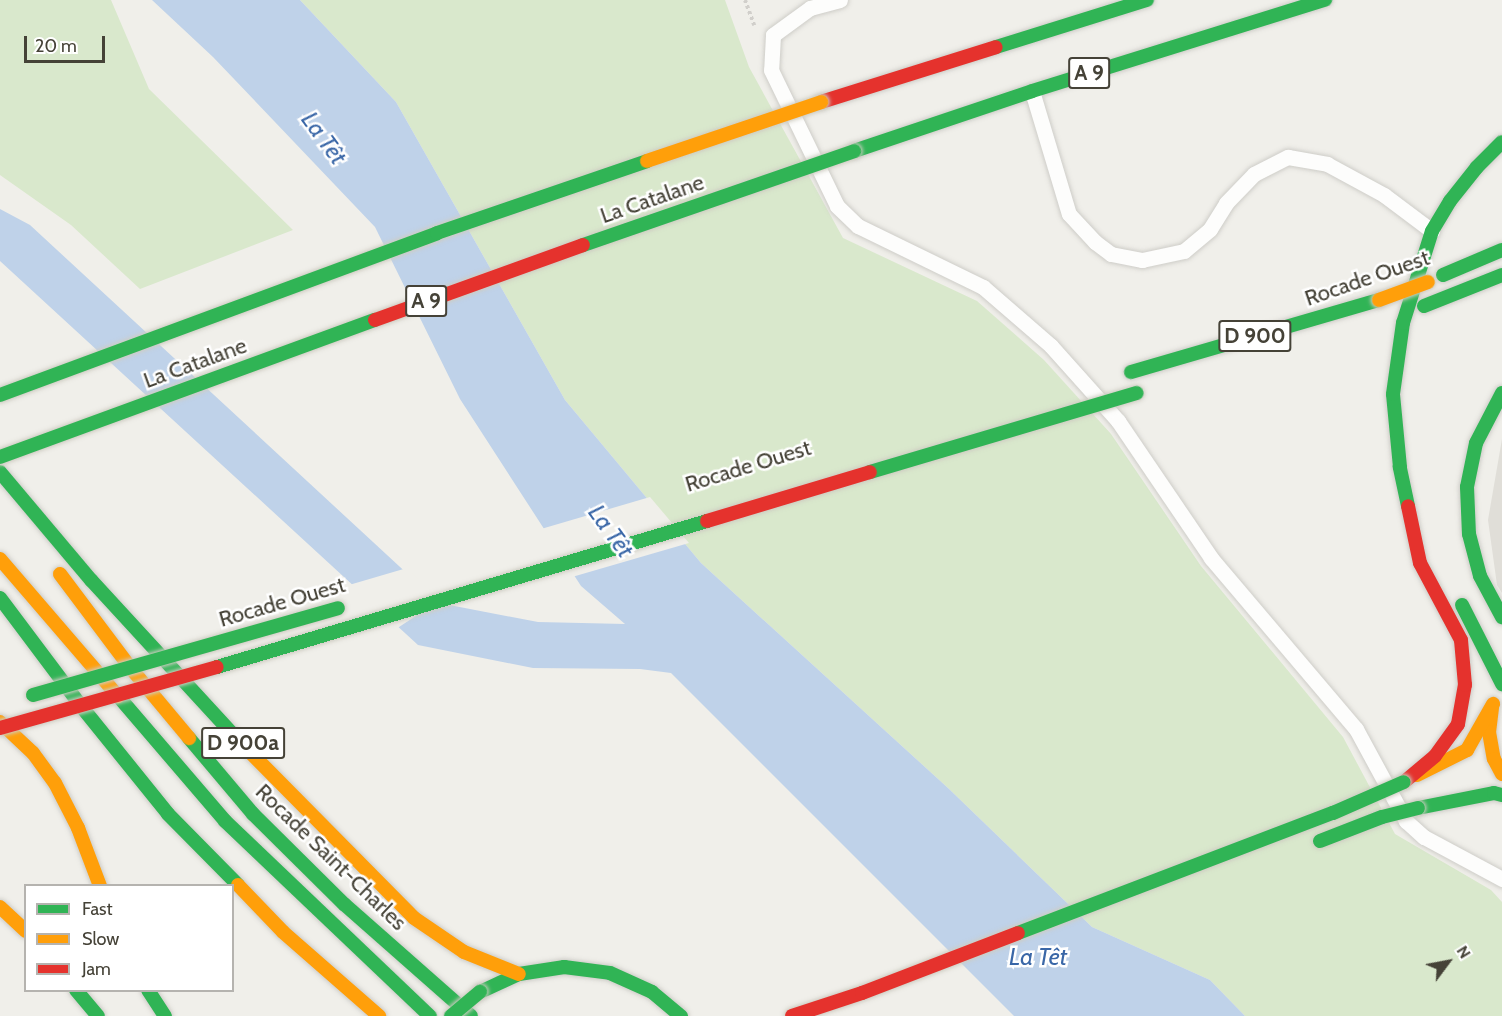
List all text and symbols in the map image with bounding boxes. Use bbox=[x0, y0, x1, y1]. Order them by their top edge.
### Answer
scale bar bbox=[27, 24, 108, 62]
text: 20 m bbox=[35, 35, 77, 57]
road number: A 9 bbox=[1068, 55, 1110, 91]
water label: La Têt bbox=[295, 106, 353, 170]
street label: La Catalane bbox=[597, 169, 707, 229]
street label: Rocade Ouest bbox=[1301, 244, 1433, 312]
road number: A 9 bbox=[405, 283, 447, 319]
road number: D 900 bbox=[1218, 318, 1292, 354]
street label: La Catalane bbox=[140, 332, 250, 394]
street label: Rocade Ouest bbox=[682, 434, 814, 498]
water label: La Têt bbox=[582, 499, 640, 563]
street label: Rocade Ouest bbox=[216, 571, 348, 633]
road number: D 900a bbox=[201, 725, 285, 761]
street label: Rocade Saint-Charles bbox=[250, 778, 412, 936]
legend bbox=[24, 884, 234, 992]
text: Fast bbox=[82, 898, 113, 920]
text: Slow bbox=[82, 928, 119, 950]
north arrow bbox=[1418, 932, 1478, 992]
text: N bbox=[1453, 942, 1475, 962]
water label: La Têt bbox=[1009, 943, 1067, 971]
text: Jam bbox=[82, 958, 111, 980]

